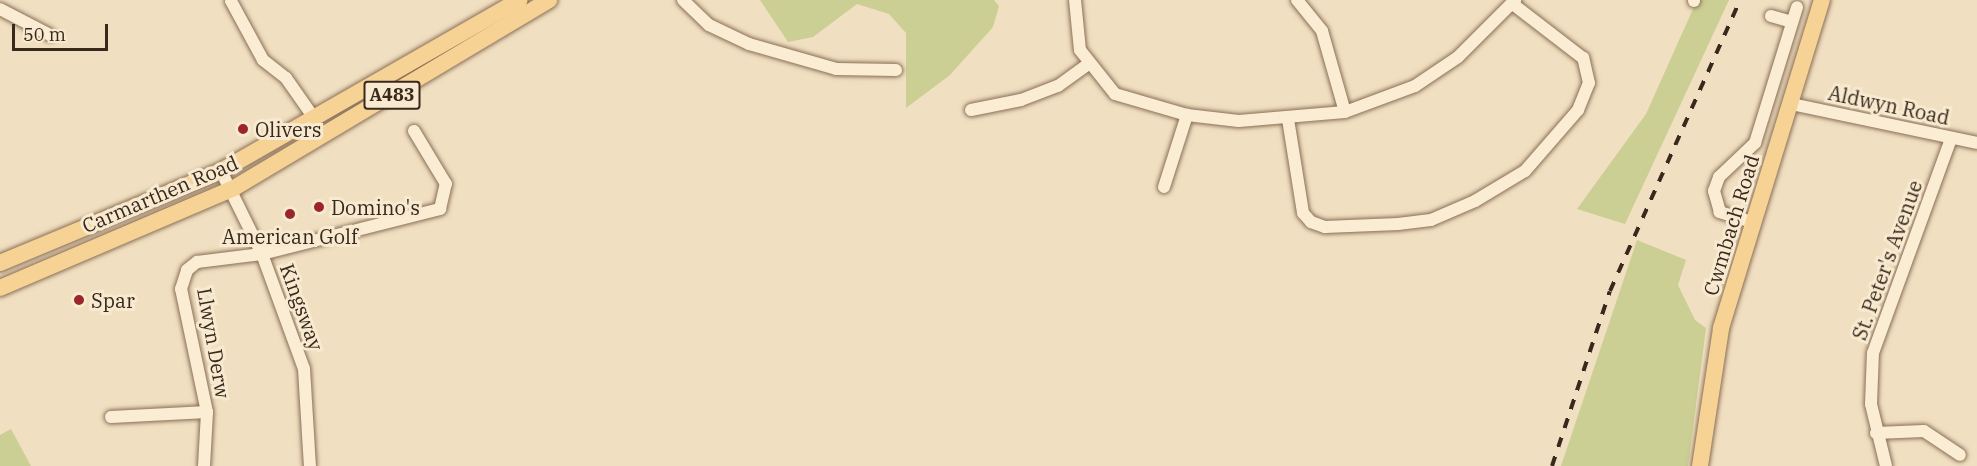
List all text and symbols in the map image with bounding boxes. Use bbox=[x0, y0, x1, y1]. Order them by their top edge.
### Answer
scale bar bbox=[15, 12, 111, 50]
text: 50 m bbox=[23, 23, 66, 46]
road number: A483 bbox=[364, 80, 420, 110]
street label: Aldwyn Road bbox=[1826, 80, 1952, 130]
place label: Olivers bbox=[255, 117, 321, 141]
marker: Olivers bbox=[236, 122, 250, 136]
street label: Carmarthen Road bbox=[78, 150, 242, 238]
street label: Cwmbach Road bbox=[1698, 152, 1764, 298]
street label: St. Peter's Avenue bbox=[1847, 177, 1927, 343]
place label: Domino's bbox=[331, 195, 420, 219]
marker: Domino's bbox=[312, 200, 326, 214]
marker: American Golf bbox=[283, 207, 297, 221]
place label: American Golf bbox=[222, 224, 358, 248]
street label: Kingsway bbox=[275, 260, 329, 354]
street label: Llwyn Derw bbox=[192, 286, 236, 400]
place label: Spar bbox=[91, 288, 135, 312]
marker: Spar bbox=[72, 293, 86, 307]

